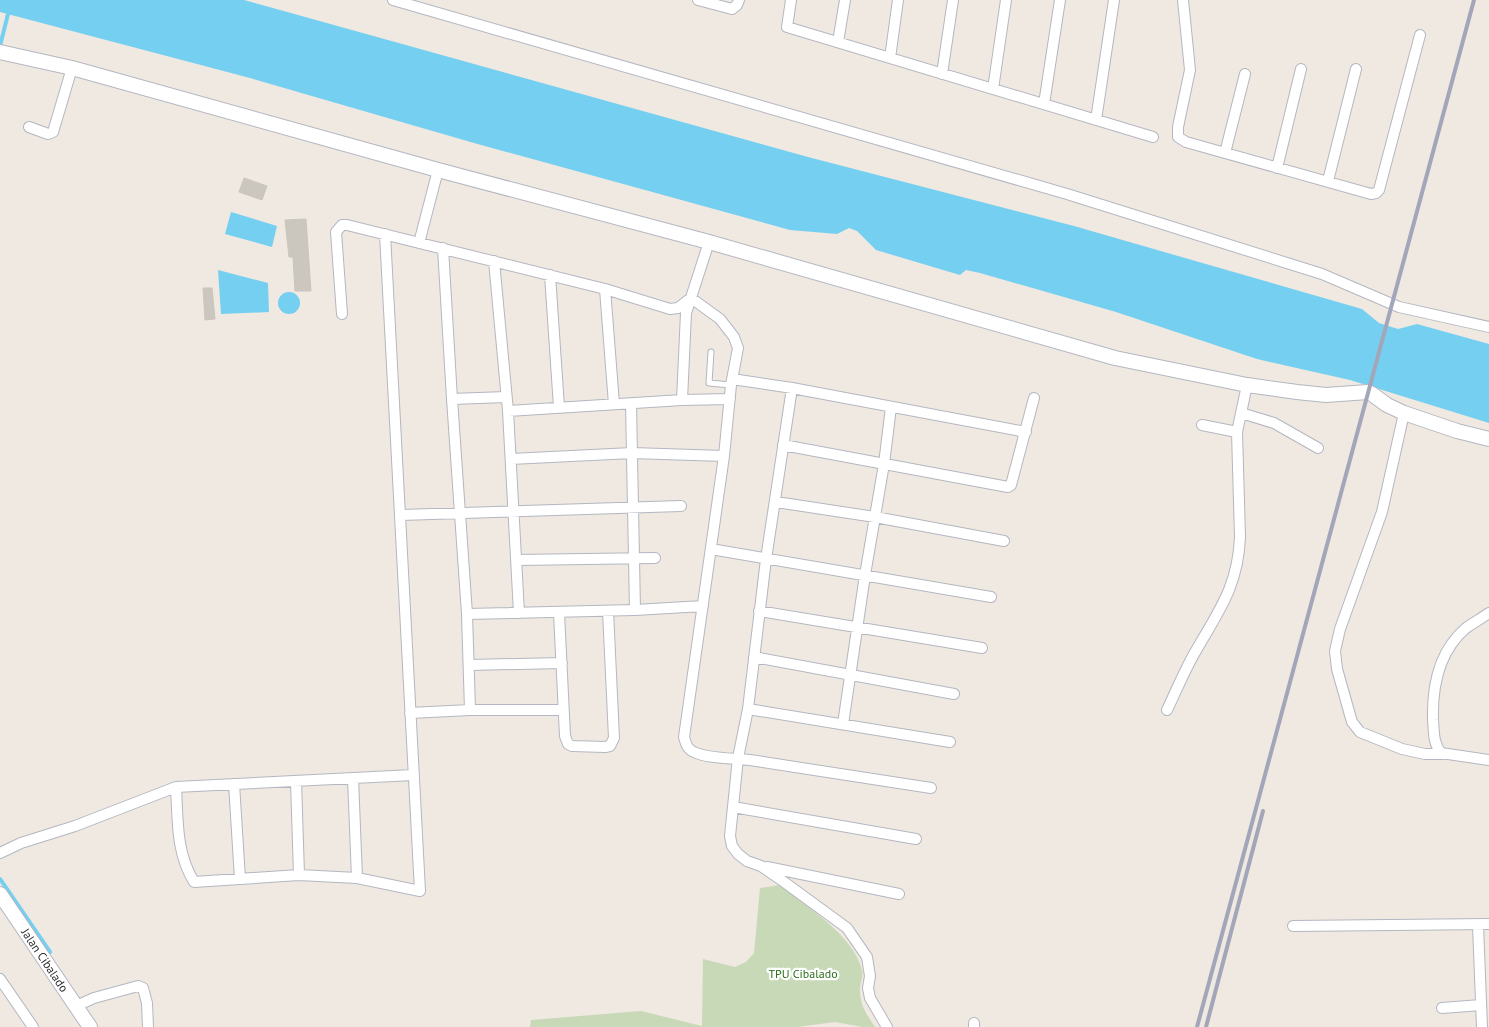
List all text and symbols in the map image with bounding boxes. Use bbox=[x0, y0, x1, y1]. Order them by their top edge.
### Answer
street label: Jalan Cibalado bbox=[18, 925, 72, 995]
park label: TPU Cibalado bbox=[768, 966, 838, 981]

